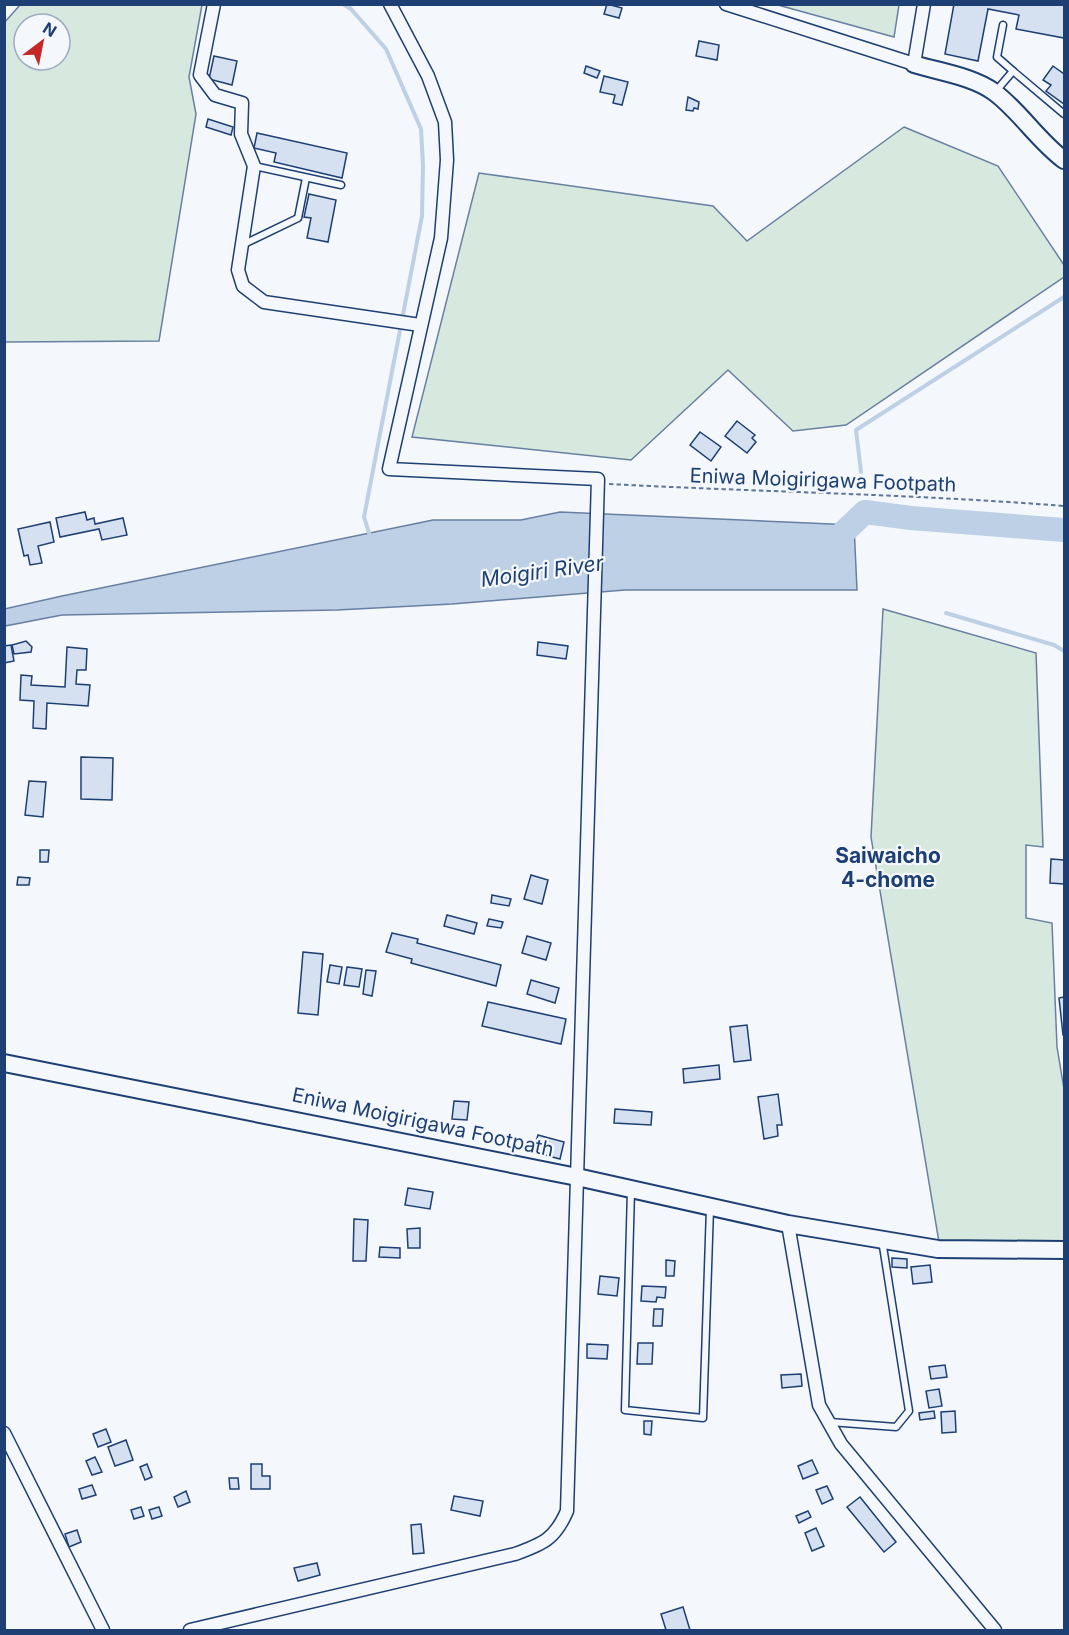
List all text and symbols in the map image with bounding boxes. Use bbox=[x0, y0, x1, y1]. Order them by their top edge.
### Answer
north arrow bbox=[12, 12, 72, 72]
text: N bbox=[39, 18, 60, 41]
street label: Eniwa Moigirigawa Footpath bbox=[689, 463, 957, 497]
water label: Moigiri River bbox=[479, 550, 606, 592]
district label: Saiwaicho 4-chome bbox=[835, 843, 941, 892]
street label: Eniwa Moigirigawa Footpath bbox=[290, 1083, 556, 1161]

